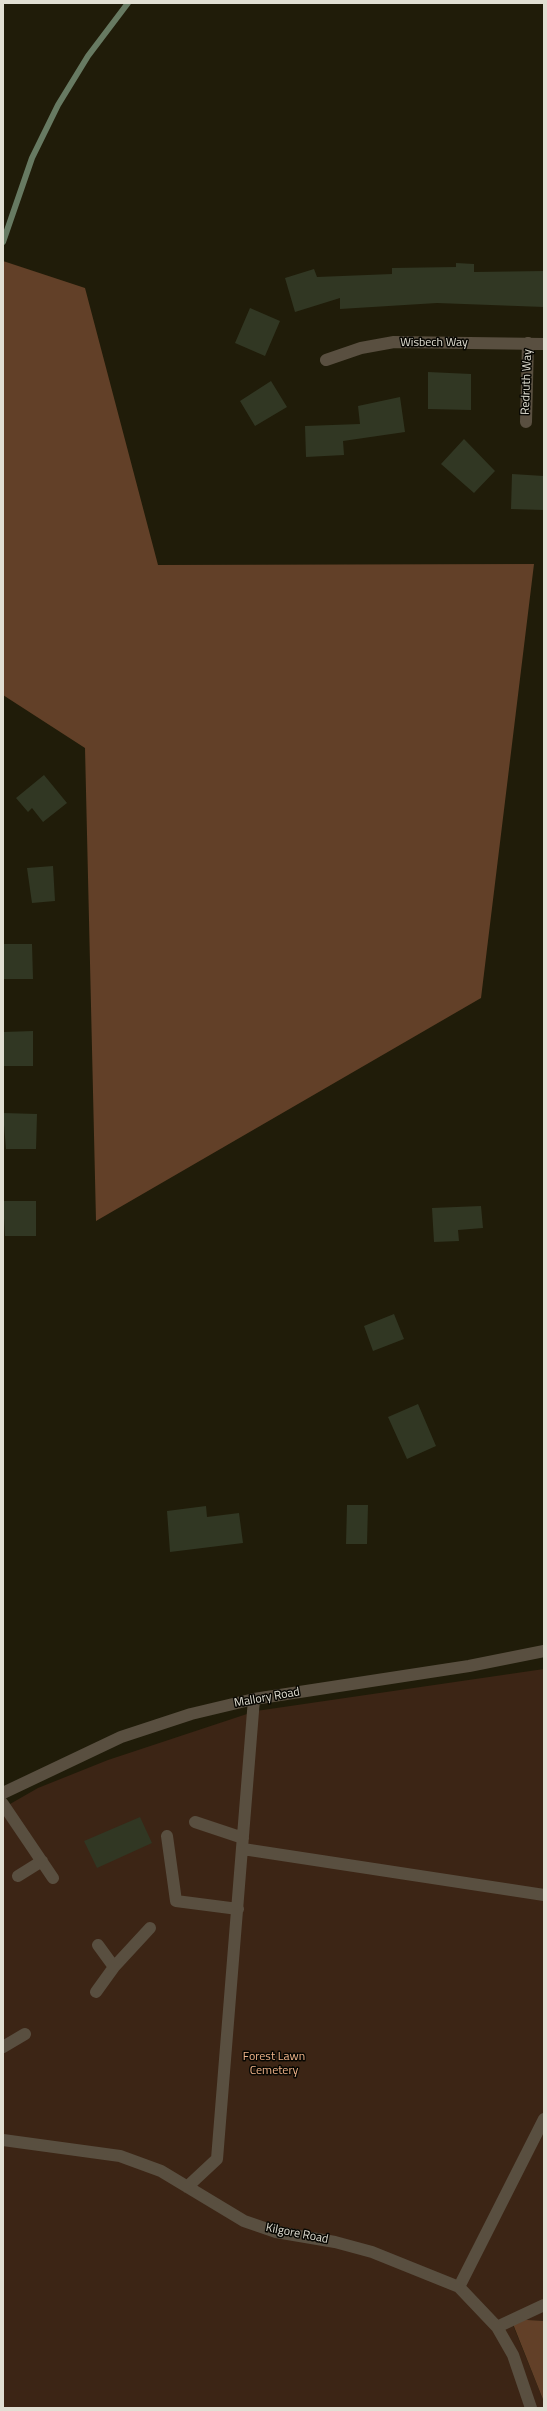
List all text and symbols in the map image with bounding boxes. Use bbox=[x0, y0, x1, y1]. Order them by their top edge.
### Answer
street label: Wisbech Way bbox=[400, 336, 468, 350]
street label: Redruth Way bbox=[519, 349, 535, 415]
street label: Mallory Road bbox=[233, 1685, 301, 1711]
park label: Forest Lawn Cemetery bbox=[243, 2050, 305, 2078]
street label: Kilgore Road bbox=[264, 2221, 330, 2247]

